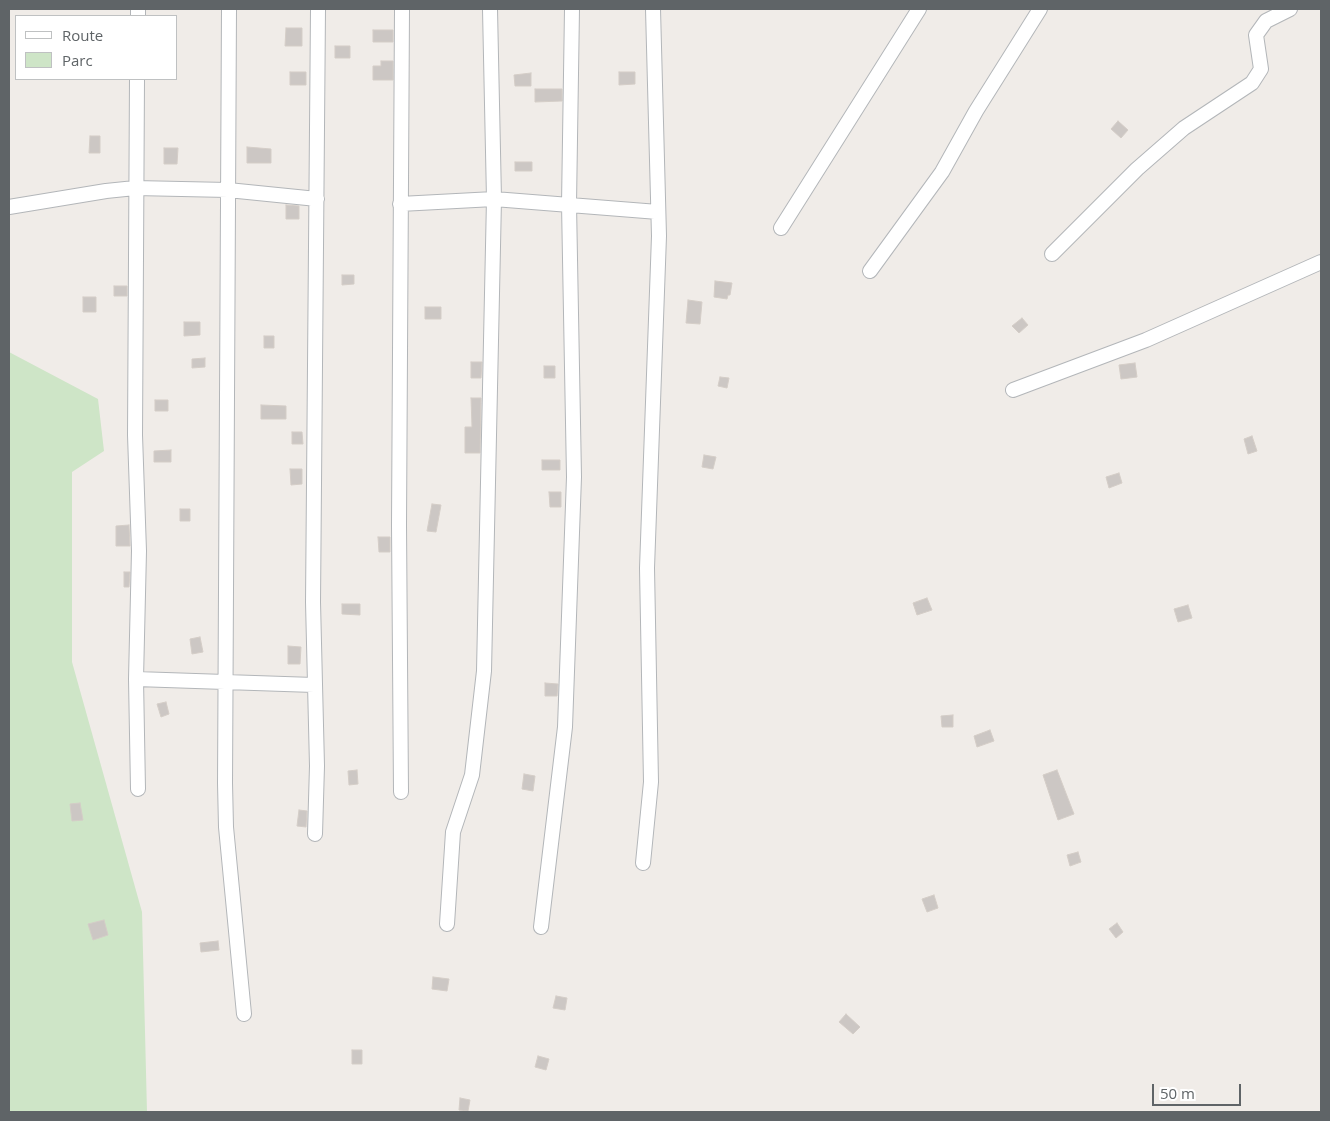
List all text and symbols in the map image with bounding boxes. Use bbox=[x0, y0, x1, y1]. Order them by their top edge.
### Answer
legend bbox=[15, 15, 178, 80]
text: Route bbox=[62, 25, 103, 45]
text: Parc bbox=[62, 50, 93, 70]
scale bar bbox=[1155, 1074, 1244, 1106]
text: 50 m bbox=[1160, 1083, 1195, 1103]

